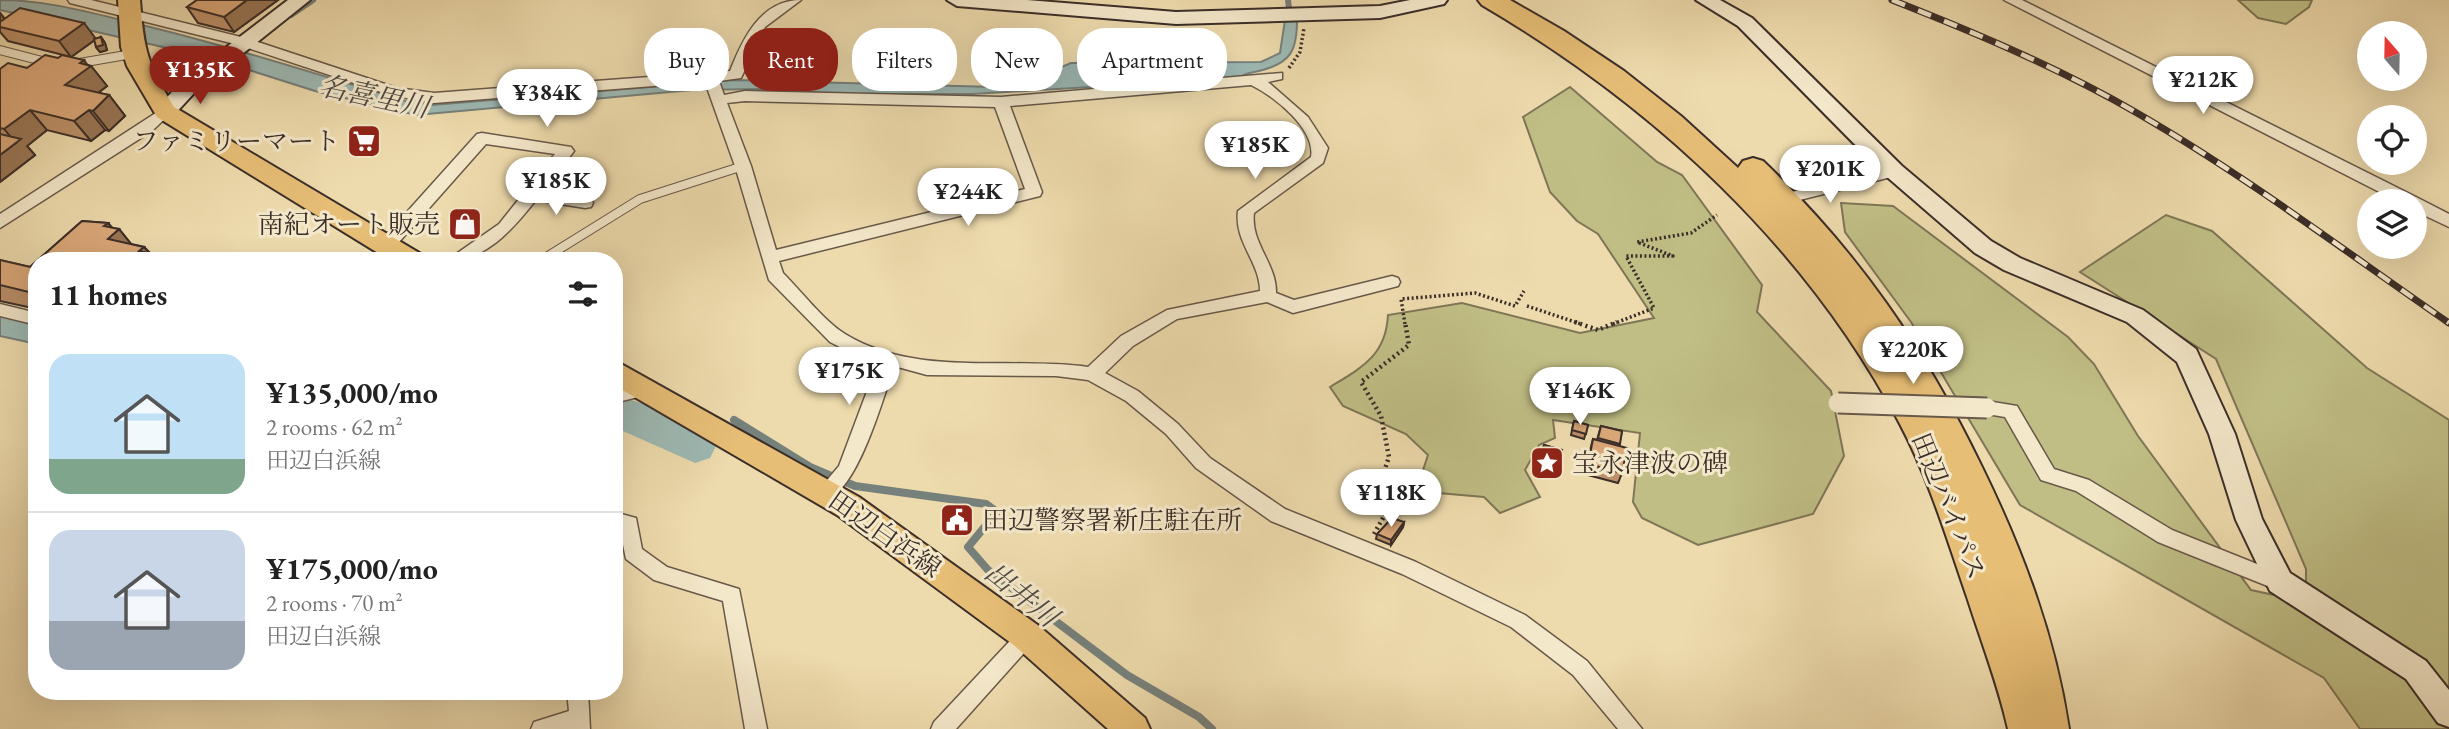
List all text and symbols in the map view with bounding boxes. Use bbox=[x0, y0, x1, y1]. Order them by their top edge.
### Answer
north arrow bbox=[2357, 21, 2427, 91]
map controls bbox=[2357, 21, 2427, 259]
chip: Buy bbox=[644, 28, 729, 91]
chip: Rent bbox=[743, 28, 838, 91]
chip: Filters bbox=[852, 28, 957, 91]
chip: New bbox=[971, 28, 1063, 91]
chip: Apartment bbox=[1077, 28, 1227, 91]
pin: ¥135K bbox=[151, 46, 249, 106]
text: ¥135K bbox=[165, 54, 235, 84]
pin: ¥212K bbox=[2154, 57, 2252, 116]
text: ¥212K bbox=[2168, 64, 2238, 94]
water label: 名喜里川 bbox=[315, 67, 435, 126]
pin: ¥384K bbox=[498, 69, 596, 129]
text: ¥384K bbox=[512, 77, 582, 107]
button: locate bbox=[2357, 105, 2427, 175]
supermarket icon: ファミリーマート bbox=[345, 122, 383, 160]
pin: ¥185K bbox=[1206, 122, 1304, 181]
place label: ファミリーマート bbox=[133, 124, 340, 158]
text: ¥185K bbox=[1220, 129, 1290, 159]
pin: ¥201K bbox=[1781, 146, 1879, 205]
text: ¥201K bbox=[1795, 153, 1865, 183]
pin: ¥185K bbox=[507, 158, 605, 217]
text: ¥185K bbox=[521, 165, 591, 195]
pin: ¥244K bbox=[919, 168, 1017, 228]
text: ¥244K bbox=[933, 176, 1003, 206]
button: layers bbox=[2357, 189, 2427, 259]
shop icon: 南紀オート販売 bbox=[446, 205, 484, 243]
place label: 南紀オート販売 bbox=[258, 207, 440, 241]
text: 11 homes bbox=[49, 275, 167, 314]
icon: filters bbox=[564, 275, 602, 313]
pin: ¥220K bbox=[1864, 326, 1962, 386]
text: ¥220K bbox=[1878, 334, 1948, 364]
pin: ¥175K bbox=[800, 348, 898, 407]
text: ¥175K bbox=[814, 355, 884, 385]
pin: ¥146K bbox=[1531, 368, 1629, 427]
text: ¥135,000/mo bbox=[266, 373, 438, 412]
text: ¥146K bbox=[1545, 375, 1615, 405]
icon: home bbox=[105, 382, 189, 466]
text: 2 rooms · 62 m² bbox=[266, 412, 403, 442]
street label: 田辺バイパス bbox=[1904, 428, 1994, 584]
place icon: 宝永津波の碑 bbox=[1528, 444, 1566, 482]
text: 田辺白浜線 bbox=[266, 445, 381, 475]
place label: 宝永津波の碑 bbox=[1572, 446, 1728, 480]
pin: ¥118K bbox=[1342, 470, 1440, 529]
text: ¥118K bbox=[1356, 477, 1426, 507]
street label: 田辺白浜線 bbox=[822, 483, 948, 585]
public building icon: 田辺警察署新庄駐在所 bbox=[938, 501, 976, 539]
place label: 田辺警察署新庄駐在所 bbox=[982, 503, 1242, 537]
text: ¥175,000/mo bbox=[266, 549, 438, 588]
water label: 出井川 bbox=[978, 554, 1068, 636]
icon: home bbox=[105, 558, 189, 642]
text: 2 rooms · 70 m² bbox=[266, 588, 403, 618]
text: 田辺白浜線 bbox=[266, 621, 381, 651]

